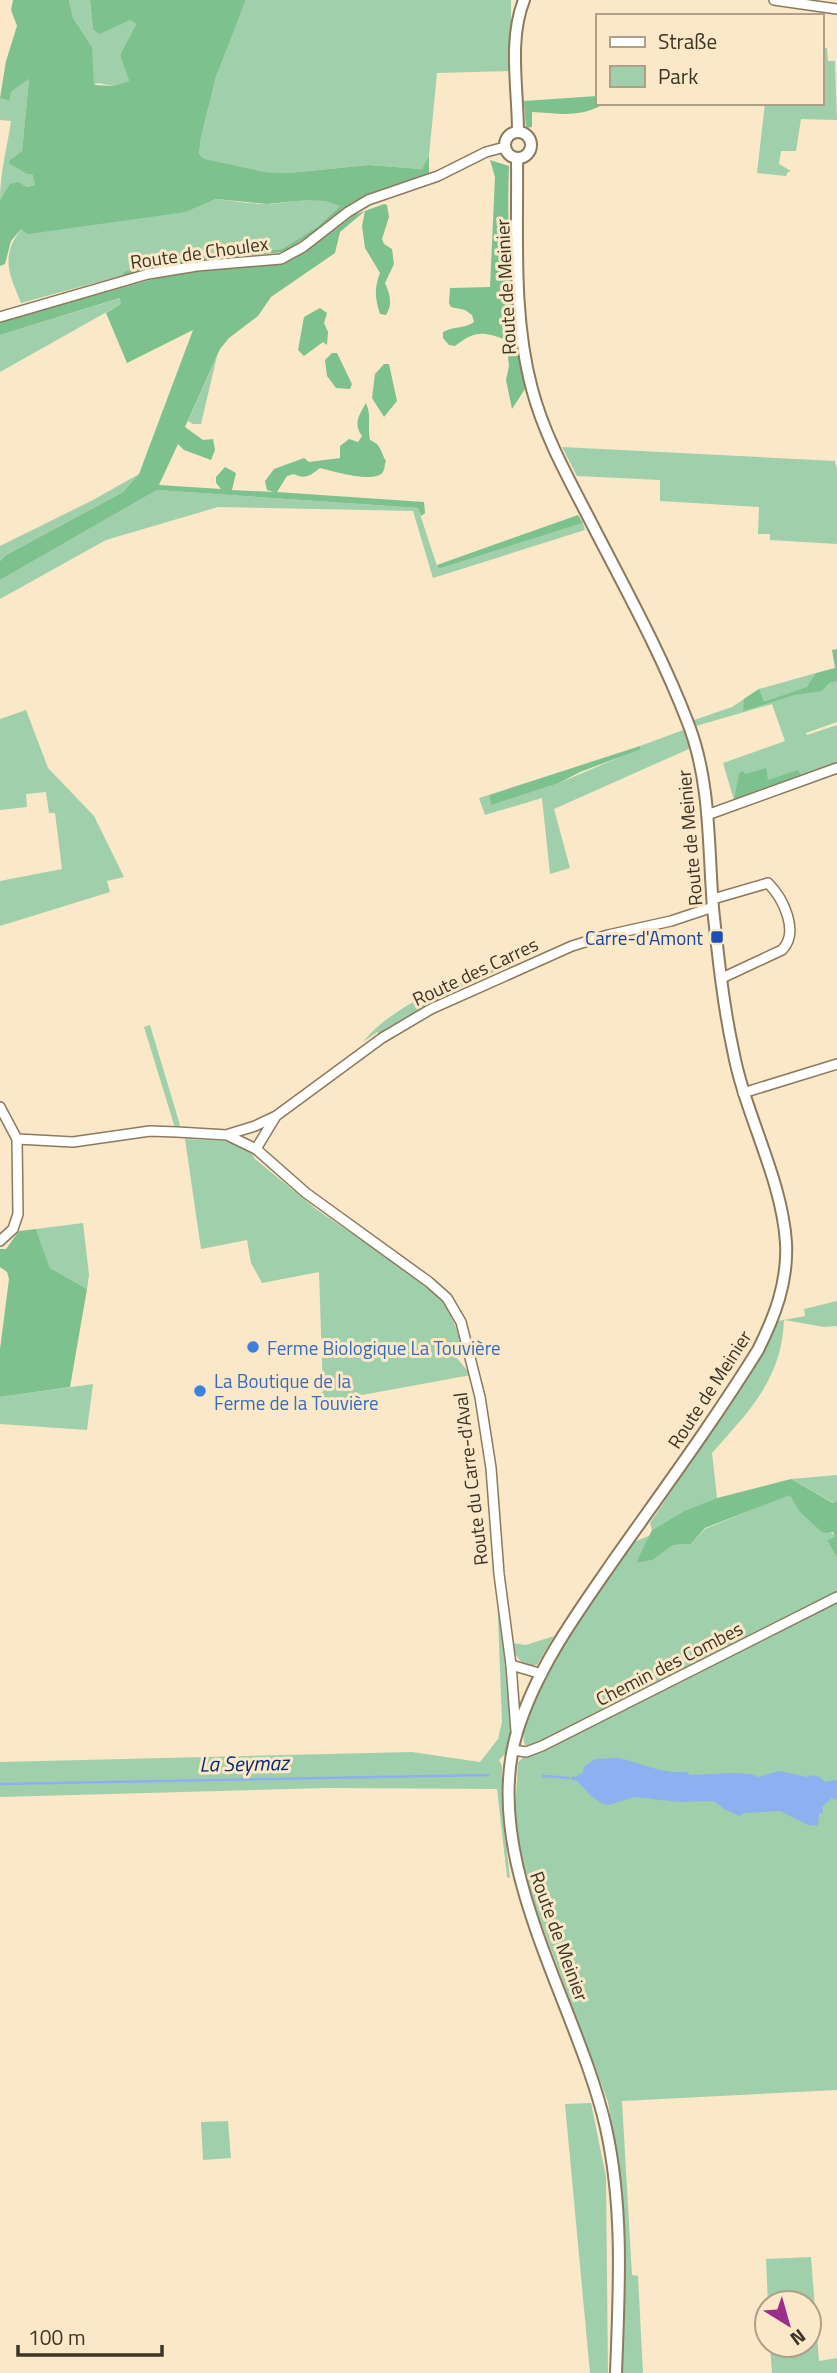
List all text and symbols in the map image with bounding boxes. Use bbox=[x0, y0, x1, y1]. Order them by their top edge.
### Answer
legend bbox=[596, 14, 823, 105]
text: Straße bbox=[658, 25, 717, 57]
text: Park bbox=[658, 60, 698, 92]
street label: Route de Meinier bbox=[487, 218, 523, 356]
street label: Route de Choulex bbox=[128, 228, 270, 276]
street label: Route de Meinier bbox=[669, 769, 709, 907]
place label: Carre-d'Amont bbox=[585, 923, 703, 952]
street label: Route des Carres bbox=[407, 929, 543, 1013]
marker: Carre-d'Amont bbox=[709, 929, 725, 945]
street label: Route de Meinier bbox=[660, 1324, 758, 1454]
place label: Ferme Biologique La Touvière bbox=[267, 1333, 501, 1362]
marker: Ferme Biologique La Touvière bbox=[245, 1339, 261, 1355]
place label: La Boutique de la Ferme de la Touvière bbox=[214, 1366, 379, 1417]
marker: La Boutique de la Ferme de la Touvière bbox=[192, 1383, 208, 1399]
street label: Route du Carre-d'Aval bbox=[445, 1391, 495, 1567]
street label: Chemin des Combes bbox=[590, 1613, 748, 1713]
water label: La Seymaz bbox=[199, 1746, 291, 1780]
street label: Route de Meinier bbox=[523, 1867, 597, 2005]
north arrow bbox=[753, 2289, 823, 2359]
scale bar bbox=[18, 2314, 161, 2358]
text: 100 m bbox=[28, 2321, 85, 2353]
text: N bbox=[785, 2322, 813, 2354]

